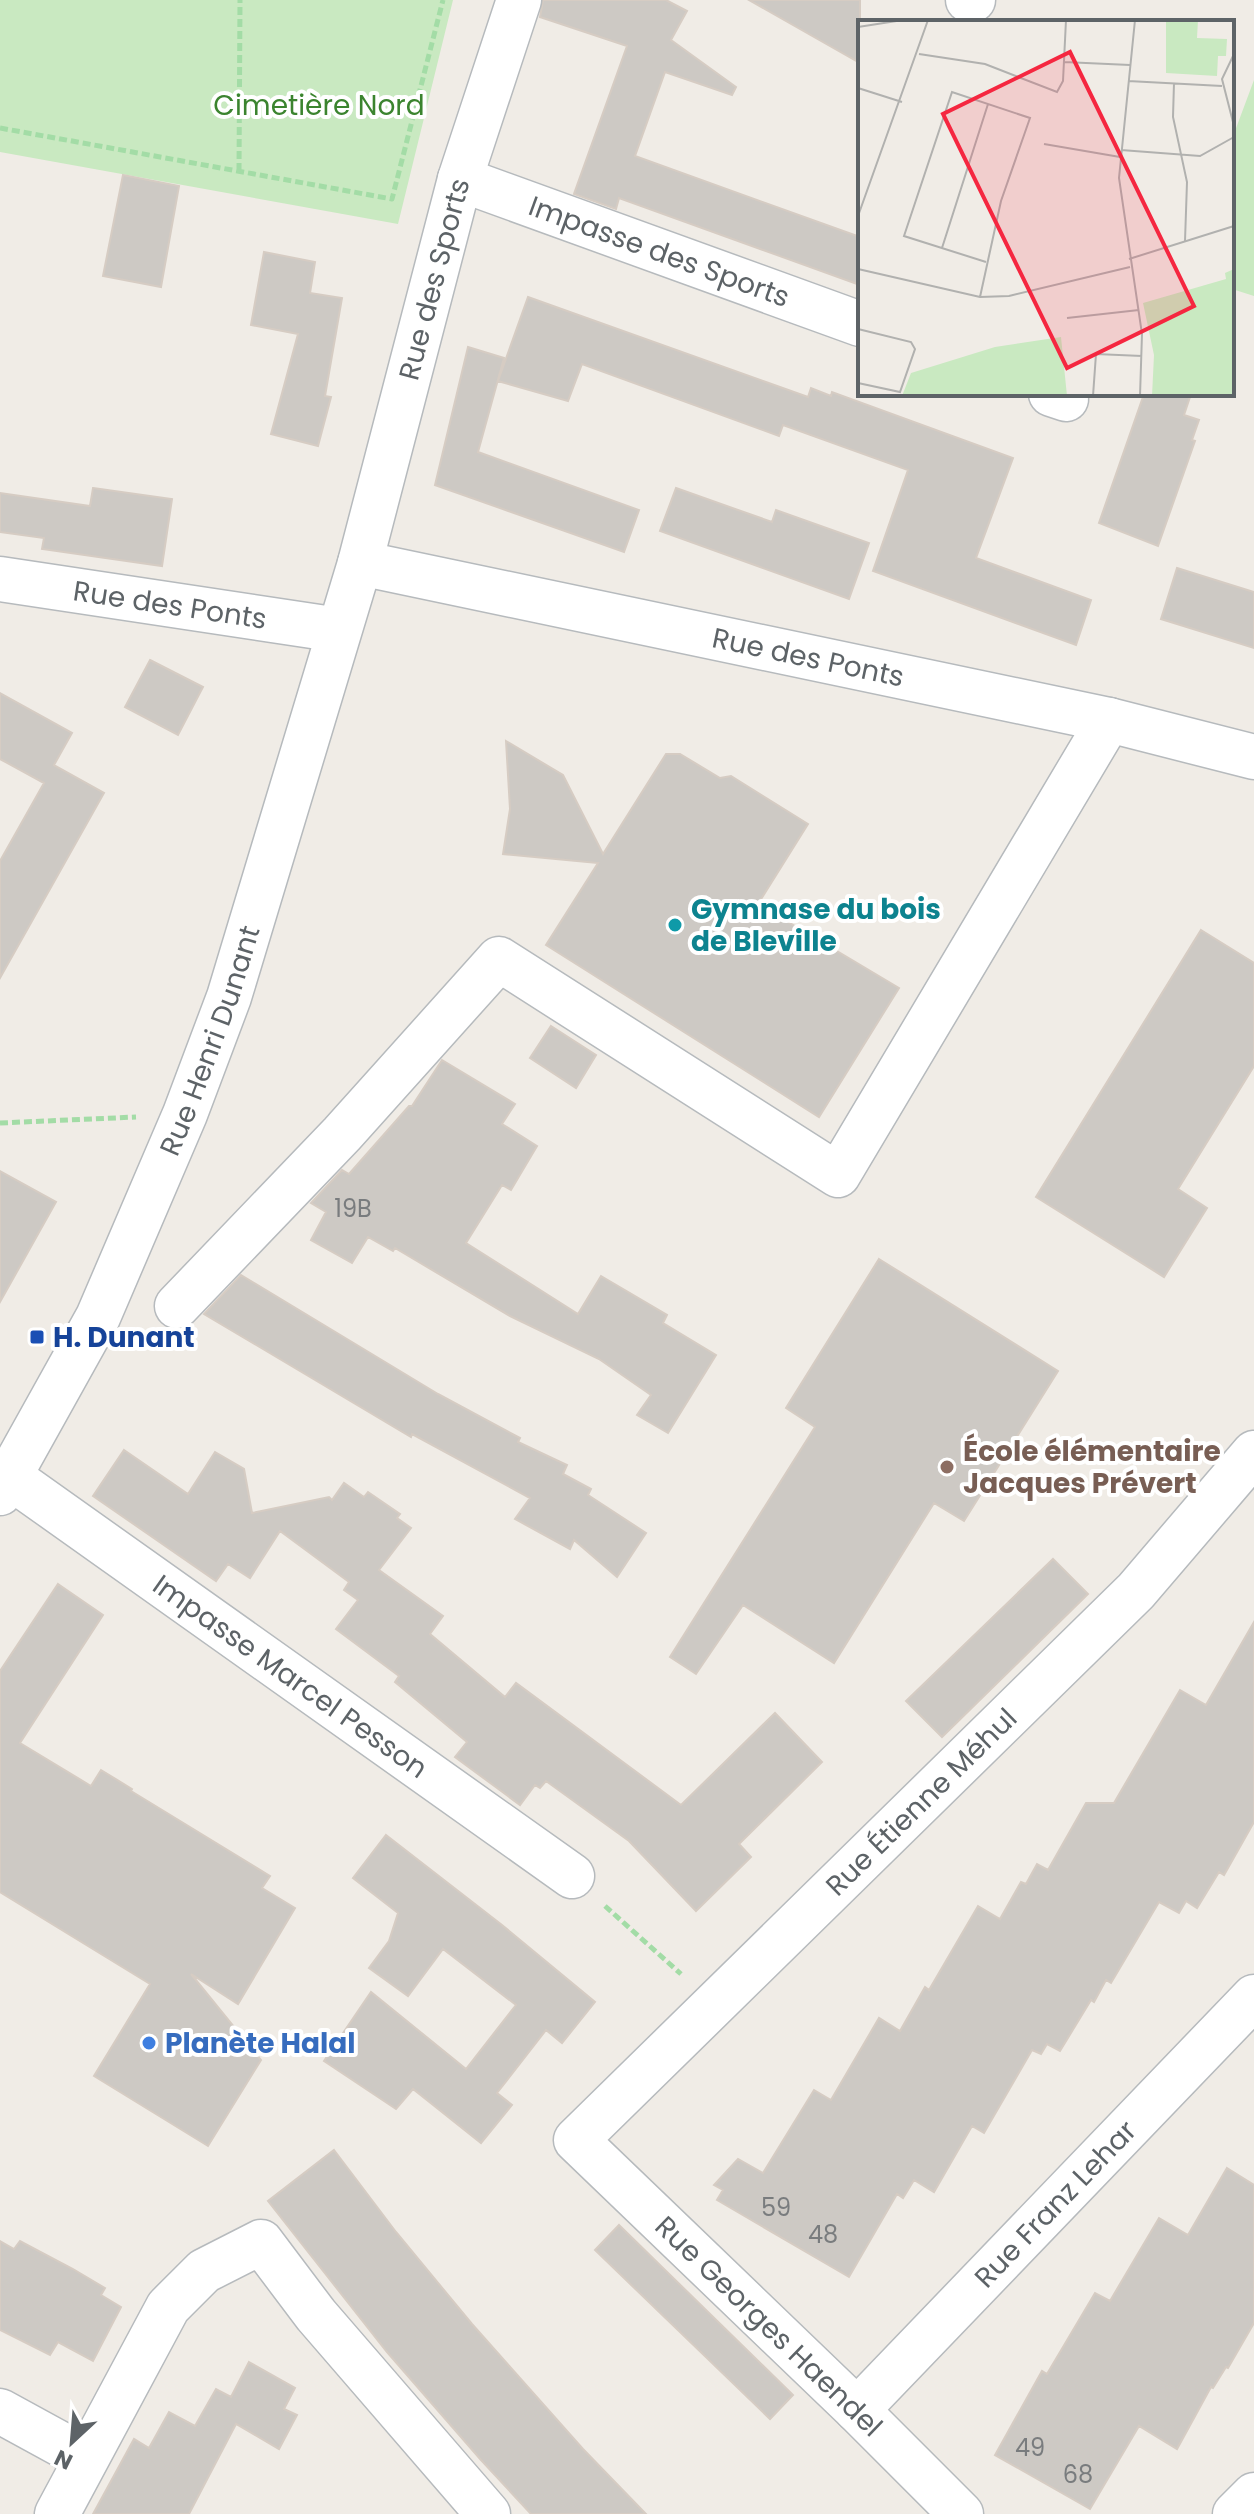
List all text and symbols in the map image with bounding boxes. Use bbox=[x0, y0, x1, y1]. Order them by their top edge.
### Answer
inset map bbox=[858, 20, 1234, 396]
park label: Cimetière Nord bbox=[213, 86, 425, 125]
street label: Rue des Sports bbox=[389, 174, 479, 384]
street label: Impasse des Sports bbox=[523, 187, 795, 317]
street label: Rue des Ponts bbox=[71, 571, 269, 639]
street label: Rue des Ponts bbox=[709, 618, 908, 697]
place label: Gymnase du bois de Bleville bbox=[691, 890, 941, 961]
marker: Gymnase du bois de Bleville bbox=[666, 916, 684, 934]
street label: Rue Henri Dunant bbox=[150, 921, 269, 1162]
house number: 19B bbox=[334, 1192, 372, 1225]
place label: H. Dunant bbox=[53, 1318, 195, 1357]
marker: H. Dunant bbox=[28, 1328, 46, 1346]
place label: École élémentaire Jacques Prévert bbox=[963, 1432, 1221, 1503]
marker: École élémentaire Jacques Prévert bbox=[938, 1458, 956, 1476]
street label: Impasse Marcel Pesson bbox=[145, 1566, 435, 1788]
street label: Rue Étienne Méhul bbox=[817, 1699, 1026, 1905]
place label: Planète Halal bbox=[165, 2024, 355, 2063]
marker: Planète Halal bbox=[140, 2034, 158, 2052]
street label: Rue Franz Lehar bbox=[966, 2112, 1145, 2296]
house number: 59 bbox=[761, 2191, 791, 2224]
street label: Rue Georges Haendel bbox=[646, 2207, 891, 2445]
house number: 48 bbox=[808, 2218, 838, 2251]
north arrow bbox=[32, 2402, 112, 2482]
house number: 49 bbox=[1015, 2431, 1045, 2464]
text: N bbox=[49, 2442, 78, 2477]
house number: 68 bbox=[1063, 2458, 1093, 2491]

